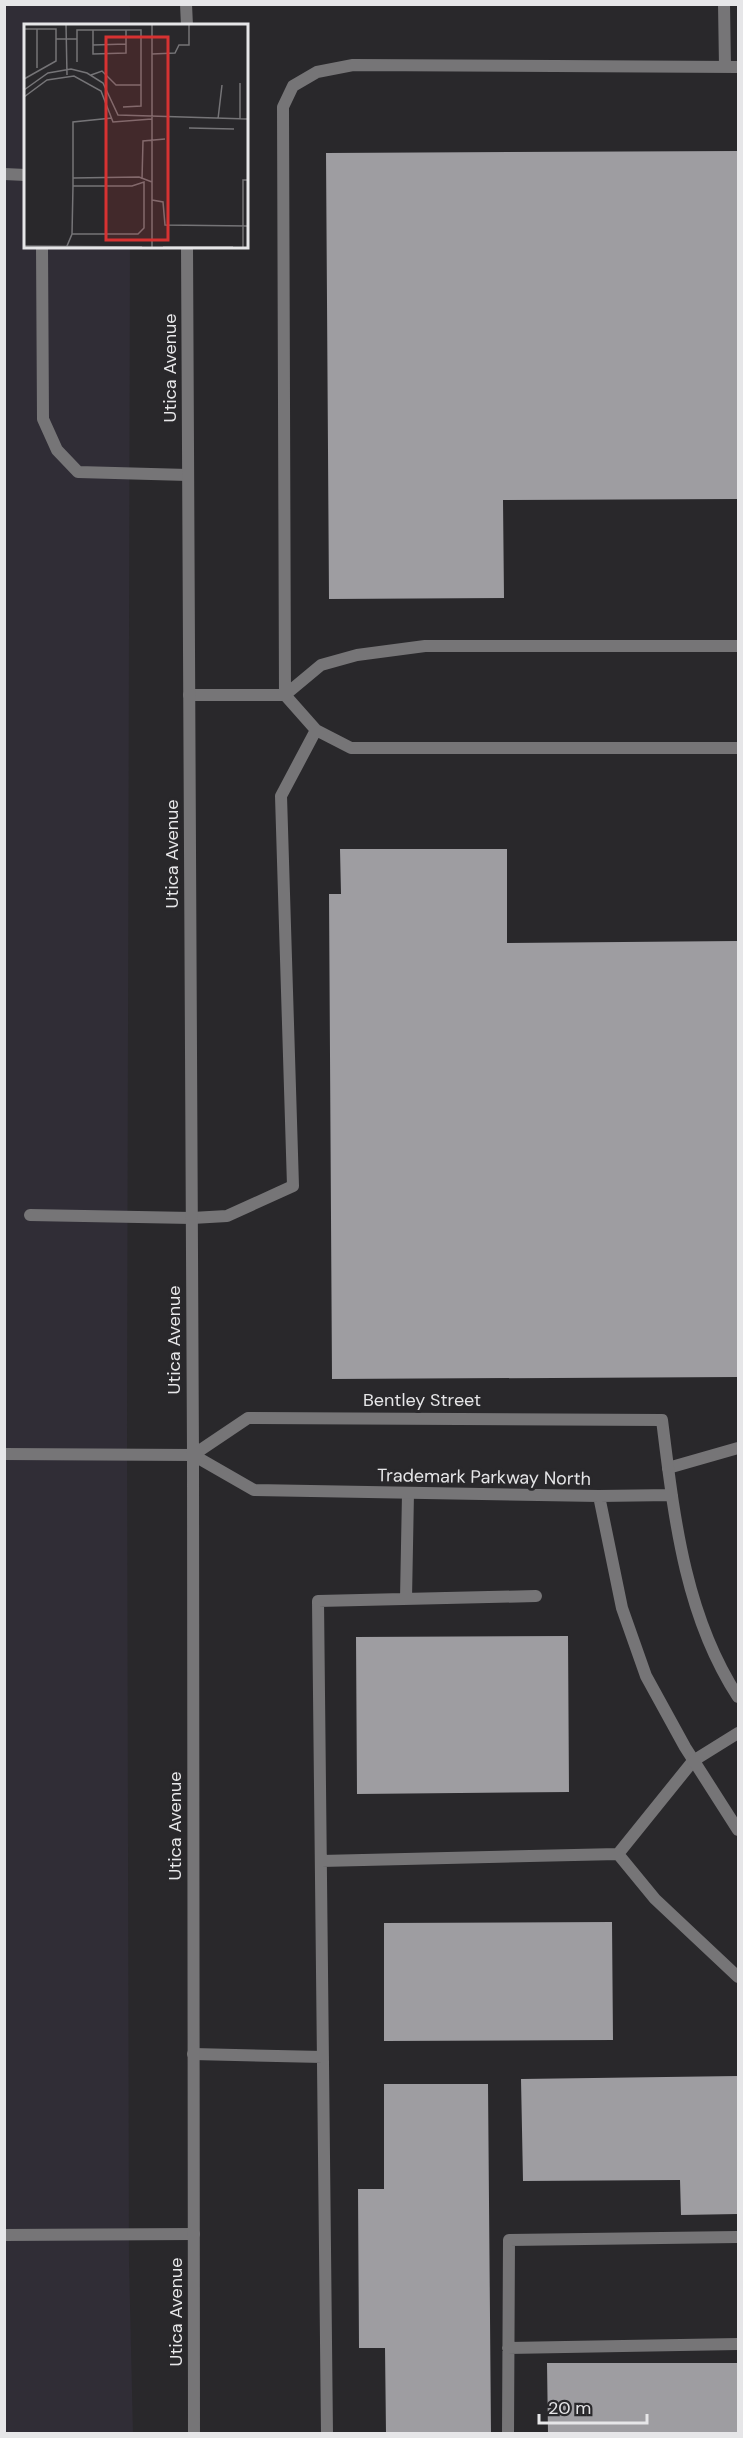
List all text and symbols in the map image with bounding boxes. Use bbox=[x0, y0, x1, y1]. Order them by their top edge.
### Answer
inset map bbox=[24, 24, 248, 248]
street label: Utica Avenue bbox=[158, 313, 182, 423]
street label: Utica Avenue bbox=[160, 799, 184, 909]
street label: Utica Avenue bbox=[162, 1285, 186, 1395]
street label: Bentley Street bbox=[363, 1388, 481, 1412]
street label: Trademark Parkway North bbox=[377, 1463, 591, 1491]
street label: Utica Avenue bbox=[163, 1771, 187, 1881]
street label: Utica Avenue bbox=[164, 2257, 188, 2367]
scale bar bbox=[539, 2387, 647, 2425]
text: 20 m bbox=[548, 2396, 591, 2420]

